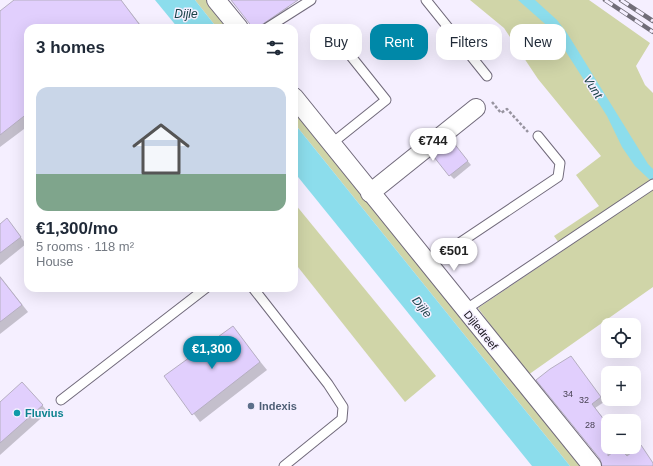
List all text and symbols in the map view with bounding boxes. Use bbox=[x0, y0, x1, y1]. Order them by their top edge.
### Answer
water label: Dijle bbox=[174, 7, 198, 21]
chip: Buy bbox=[310, 24, 362, 60]
chip: Rent bbox=[370, 24, 428, 60]
chip: Filters bbox=[436, 24, 502, 60]
chip: New bbox=[510, 24, 566, 60]
icon: filters bbox=[264, 37, 286, 59]
text: 3 homes bbox=[36, 38, 105, 57]
water label: Vunt bbox=[580, 73, 606, 102]
icon: home bbox=[125, 113, 197, 185]
pin: €744 bbox=[409, 128, 457, 162]
text: €744 bbox=[419, 133, 447, 148]
text: €1,300/mo bbox=[36, 219, 118, 238]
pin: €501 bbox=[430, 238, 478, 272]
text: 5 rooms · 118 m² bbox=[36, 239, 134, 254]
text: €501 bbox=[440, 243, 468, 258]
text: House bbox=[36, 254, 74, 269]
water label: Dijle bbox=[409, 294, 435, 321]
street label: Dijledreef bbox=[462, 308, 501, 353]
map controls bbox=[601, 318, 641, 454]
button: locate bbox=[601, 318, 641, 358]
pin: €1,300 bbox=[179, 336, 245, 370]
text: €1,300 bbox=[192, 341, 232, 356]
button: + bbox=[601, 366, 641, 406]
house number: 34 bbox=[563, 389, 573, 399]
house number: 32 bbox=[579, 395, 589, 405]
place label: Indexis bbox=[259, 400, 297, 412]
marker: Indexis bbox=[246, 401, 256, 411]
place label: Fluvius bbox=[25, 407, 64, 419]
marker: Fluvius bbox=[12, 408, 22, 418]
button: − bbox=[601, 414, 641, 454]
house number: 28 bbox=[585, 420, 595, 430]

